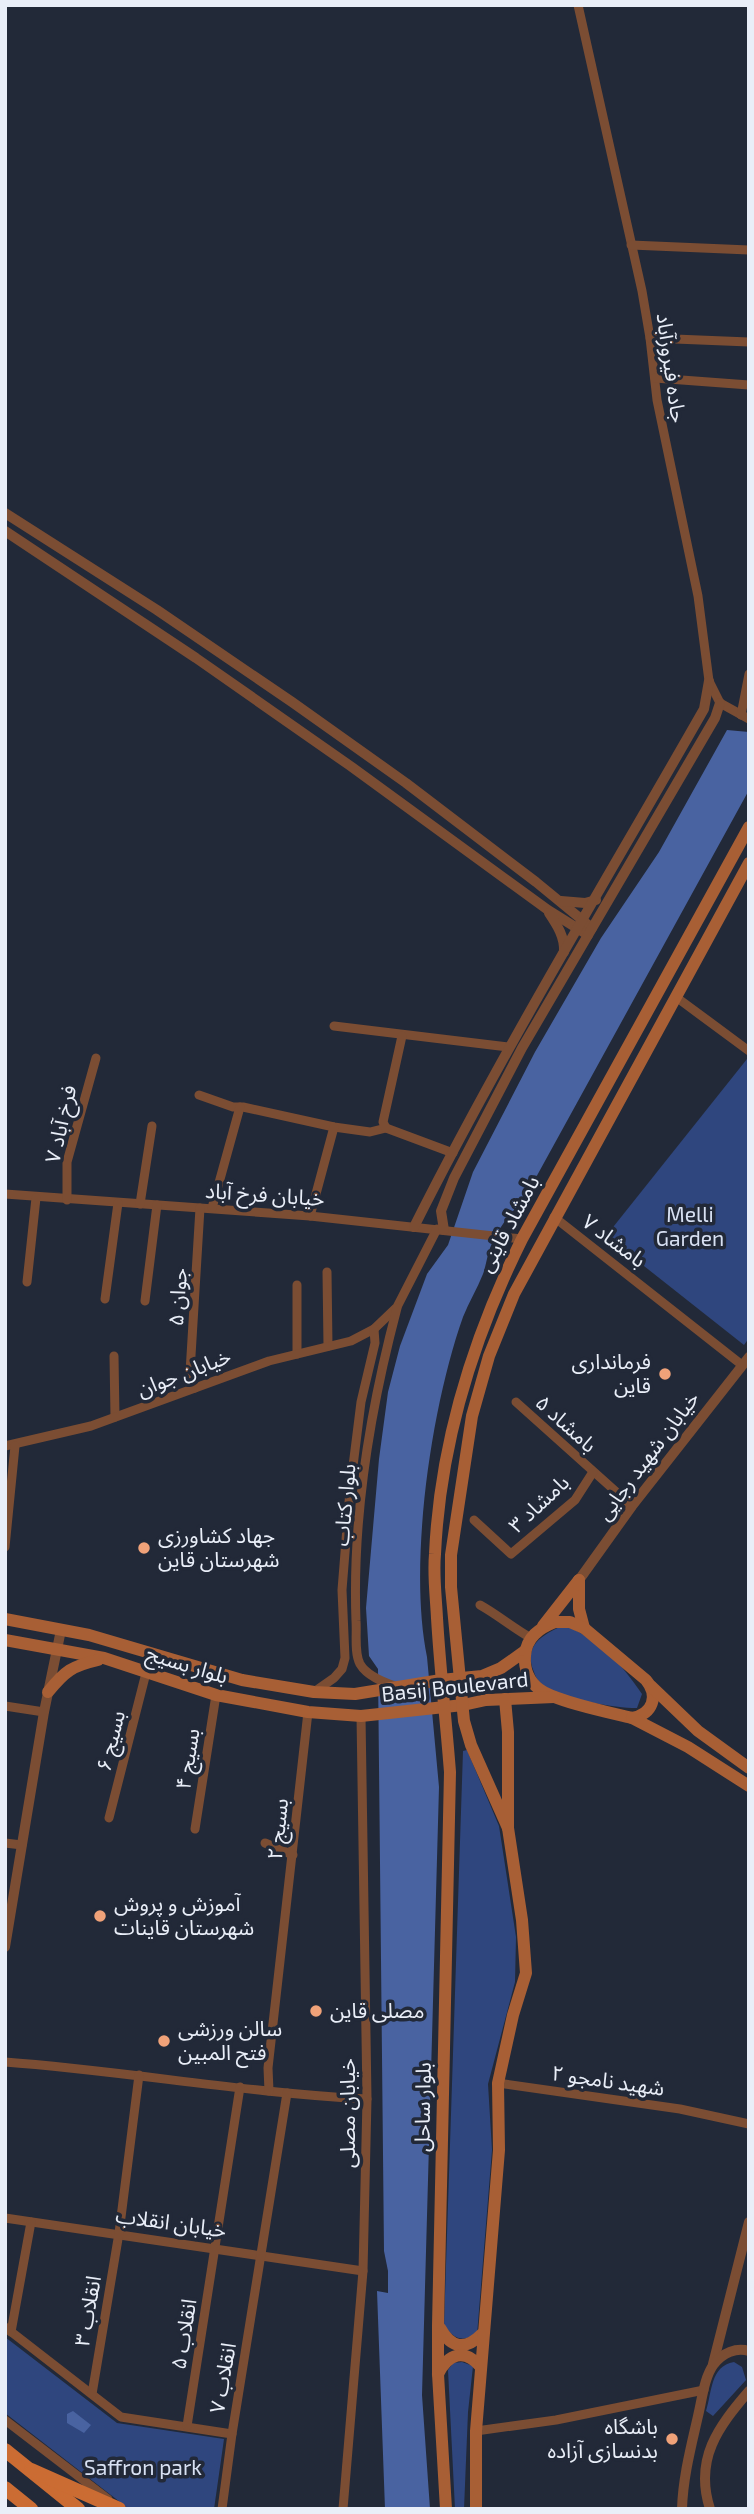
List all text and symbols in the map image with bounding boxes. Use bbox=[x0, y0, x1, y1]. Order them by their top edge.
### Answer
street label: جاده فیروزآباد bbox=[651, 311, 693, 424]
street label: فرخ آباد ۷ bbox=[38, 1082, 85, 1166]
street label: بامشاد قاینی bbox=[472, 1171, 544, 1276]
street label: خیابان فرخ آباد bbox=[204, 1177, 326, 1214]
park label: Melli Garden bbox=[656, 1201, 724, 1250]
street label: بامشاد ۷ bbox=[578, 1208, 652, 1272]
street label: جوان ۵ bbox=[162, 1267, 192, 1327]
street label: خیابان جوان bbox=[133, 1342, 234, 1402]
place label: فرمانداری قاین bbox=[572, 1348, 651, 1398]
marker: فرمانداری قاین bbox=[657, 1366, 673, 1382]
street label: خیابان شهید رجایی bbox=[590, 1386, 704, 1525]
street label: بامشاد ۵ bbox=[531, 1389, 603, 1457]
street label: بلوار کتاب bbox=[327, 1463, 361, 1547]
street label: بامشاد ۳ bbox=[503, 1469, 573, 1537]
place label: جهاد کشاورزی شهرستان قاین bbox=[158, 1522, 279, 1572]
marker: جهاد کشاورزی شهرستان قاین bbox=[136, 1540, 152, 1556]
street label: بلوار بسیج bbox=[142, 1639, 231, 1692]
street label: Basij Boulevard bbox=[380, 1665, 530, 1707]
street label: بسیج ۶ bbox=[90, 1708, 133, 1775]
street label: بسیج ۴ bbox=[169, 1726, 208, 1792]
street label: بسیج ۲ bbox=[261, 1797, 296, 1861]
place label: آموزش و پروش شهرستان قاینات bbox=[114, 1890, 254, 1940]
marker: آموزش و پروش شهرستان قاینات bbox=[92, 1908, 108, 1924]
place label: مصلی قاین bbox=[330, 1997, 425, 2023]
marker: مصلی قاین bbox=[308, 2003, 324, 2019]
place label: سالن ورزشی فتح المبین bbox=[178, 2015, 282, 2068]
marker: سالن ورزشی فتح المبین bbox=[156, 2033, 172, 2049]
street label: خیابان مصلی bbox=[334, 2058, 360, 2168]
street label: شهید نامجو ۲ bbox=[550, 2059, 666, 2101]
street label: بلوار ساحل bbox=[408, 2062, 436, 2152]
street label: خیابان انقلاب bbox=[114, 2201, 228, 2243]
street label: انقلاب ۳ bbox=[68, 2274, 105, 2348]
street label: انقلاب ۵ bbox=[165, 2297, 201, 2371]
street label: انقلاب ۷ bbox=[203, 2341, 240, 2415]
place label: باشگاه بدنسازی آزاده bbox=[548, 2413, 658, 2463]
marker: باشگاه بدنسازی آزاده bbox=[664, 2431, 680, 2447]
park label: Saffron park bbox=[84, 2454, 202, 2479]

